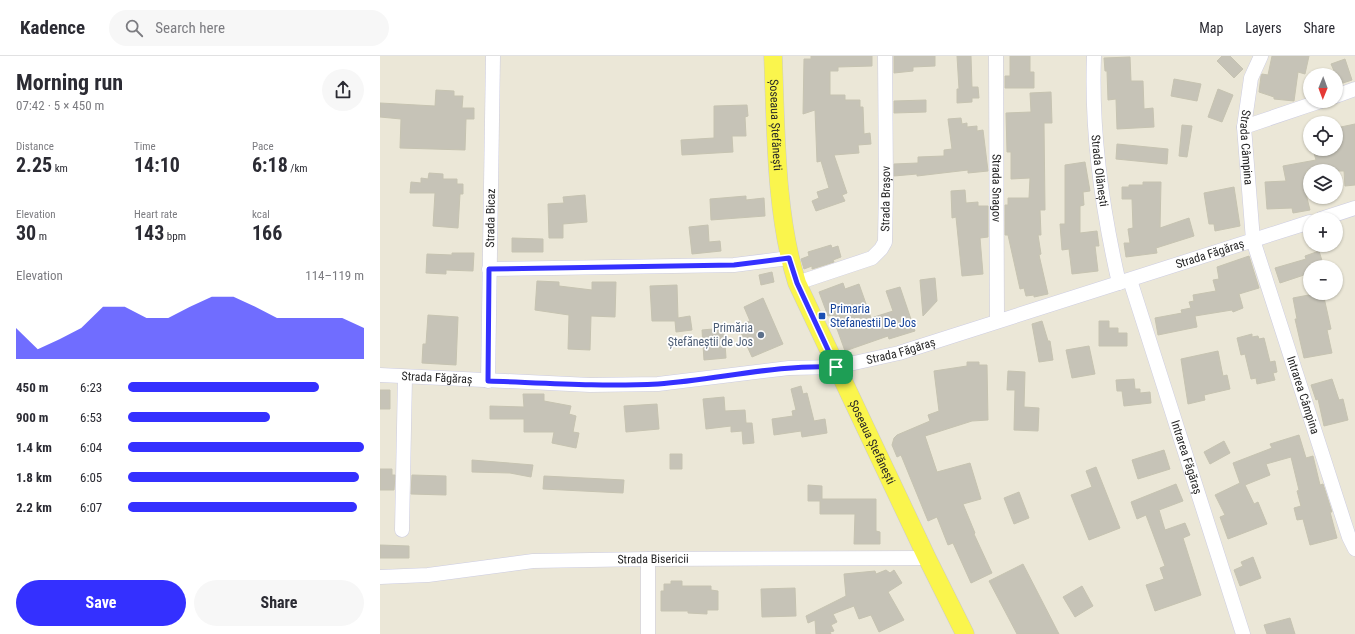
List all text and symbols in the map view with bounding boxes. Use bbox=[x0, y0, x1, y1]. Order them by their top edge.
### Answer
search box bbox=[109, 10, 389, 46]
text: Kadence bbox=[20, 16, 85, 39]
icon: search bbox=[123, 17, 145, 39]
text: Search here bbox=[155, 19, 225, 37]
text: Map bbox=[1199, 20, 1223, 36]
text: Layers bbox=[1245, 20, 1282, 36]
text: Share bbox=[1304, 20, 1335, 36]
north arrow bbox=[1303, 68, 1343, 108]
map controls bbox=[1303, 68, 1343, 300]
button: share bbox=[322, 69, 364, 111]
text: Morning run bbox=[16, 70, 123, 95]
street label: Șoseaua Ștefănești bbox=[766, 79, 785, 171]
text: 07:42 · 5 × 450 m bbox=[16, 98, 104, 113]
street label: Strada Câmpina bbox=[1237, 109, 1256, 186]
button: locate bbox=[1303, 116, 1343, 156]
street label: Strada Olănești bbox=[1089, 134, 1111, 208]
text: Distance bbox=[16, 140, 54, 153]
text: Time bbox=[134, 140, 156, 153]
text: Pace bbox=[252, 140, 274, 153]
text: 2.25 bbox=[16, 153, 52, 177]
text: 14:10 bbox=[134, 153, 180, 177]
text: 6:18 bbox=[252, 153, 288, 177]
street label: Strada Snagov bbox=[989, 154, 1004, 222]
text: km bbox=[52, 162, 68, 175]
text: /km bbox=[288, 162, 308, 175]
button: layers bbox=[1303, 164, 1343, 204]
street label: Strada Brașov bbox=[878, 166, 894, 232]
street label: Strada Bicaz bbox=[483, 188, 498, 248]
text: Elevation bbox=[16, 208, 56, 221]
text: Heart rate bbox=[134, 208, 177, 221]
text: kcal bbox=[252, 208, 270, 221]
button: + bbox=[1303, 212, 1343, 252]
text: 30 bbox=[16, 221, 36, 245]
text: 143 bbox=[134, 221, 164, 245]
text: 166 bbox=[252, 221, 282, 245]
text: m bbox=[36, 230, 47, 243]
text: bpm bbox=[164, 230, 186, 243]
street label: Strada Făgăraș bbox=[1174, 236, 1246, 271]
button: − bbox=[1303, 260, 1343, 300]
text: Elevation bbox=[16, 268, 63, 283]
text: 114–119 m bbox=[305, 268, 364, 283]
place label: Primaria Stefanestii De Jos bbox=[830, 302, 916, 330]
marker: Primaria Stefanestii De Jos bbox=[817, 311, 827, 321]
place label: Primăria Ștefăneștii de Jos bbox=[668, 321, 753, 350]
marker: Primăria Ștefăneștii de Jos bbox=[756, 330, 766, 340]
street label: Strada Făgăraș bbox=[865, 335, 937, 367]
pin bbox=[819, 350, 853, 384]
street label: Intrarea Câmpina bbox=[1284, 354, 1322, 436]
icon: arrive bbox=[825, 356, 847, 378]
street label: Strada Făgăraș bbox=[401, 369, 473, 387]
text: 450 m bbox=[16, 380, 48, 395]
text: 6:23 bbox=[80, 380, 102, 395]
street label: Șoseaua Ștefănești bbox=[845, 398, 898, 487]
text: 900 m bbox=[16, 410, 48, 425]
text: 6:53 bbox=[80, 410, 102, 425]
street label: Intrarea Făgăraș bbox=[1168, 418, 1205, 496]
text: 1.4 km bbox=[16, 440, 52, 455]
text: 6:04 bbox=[80, 440, 102, 455]
text: 1.8 km bbox=[16, 470, 52, 485]
text: 6:05 bbox=[80, 470, 102, 485]
text: 2.2 km bbox=[16, 500, 52, 515]
text: 6:07 bbox=[80, 500, 102, 515]
street label: Strada Bisericii bbox=[617, 552, 689, 567]
button: Save bbox=[16, 580, 186, 626]
button: Share bbox=[194, 580, 364, 626]

